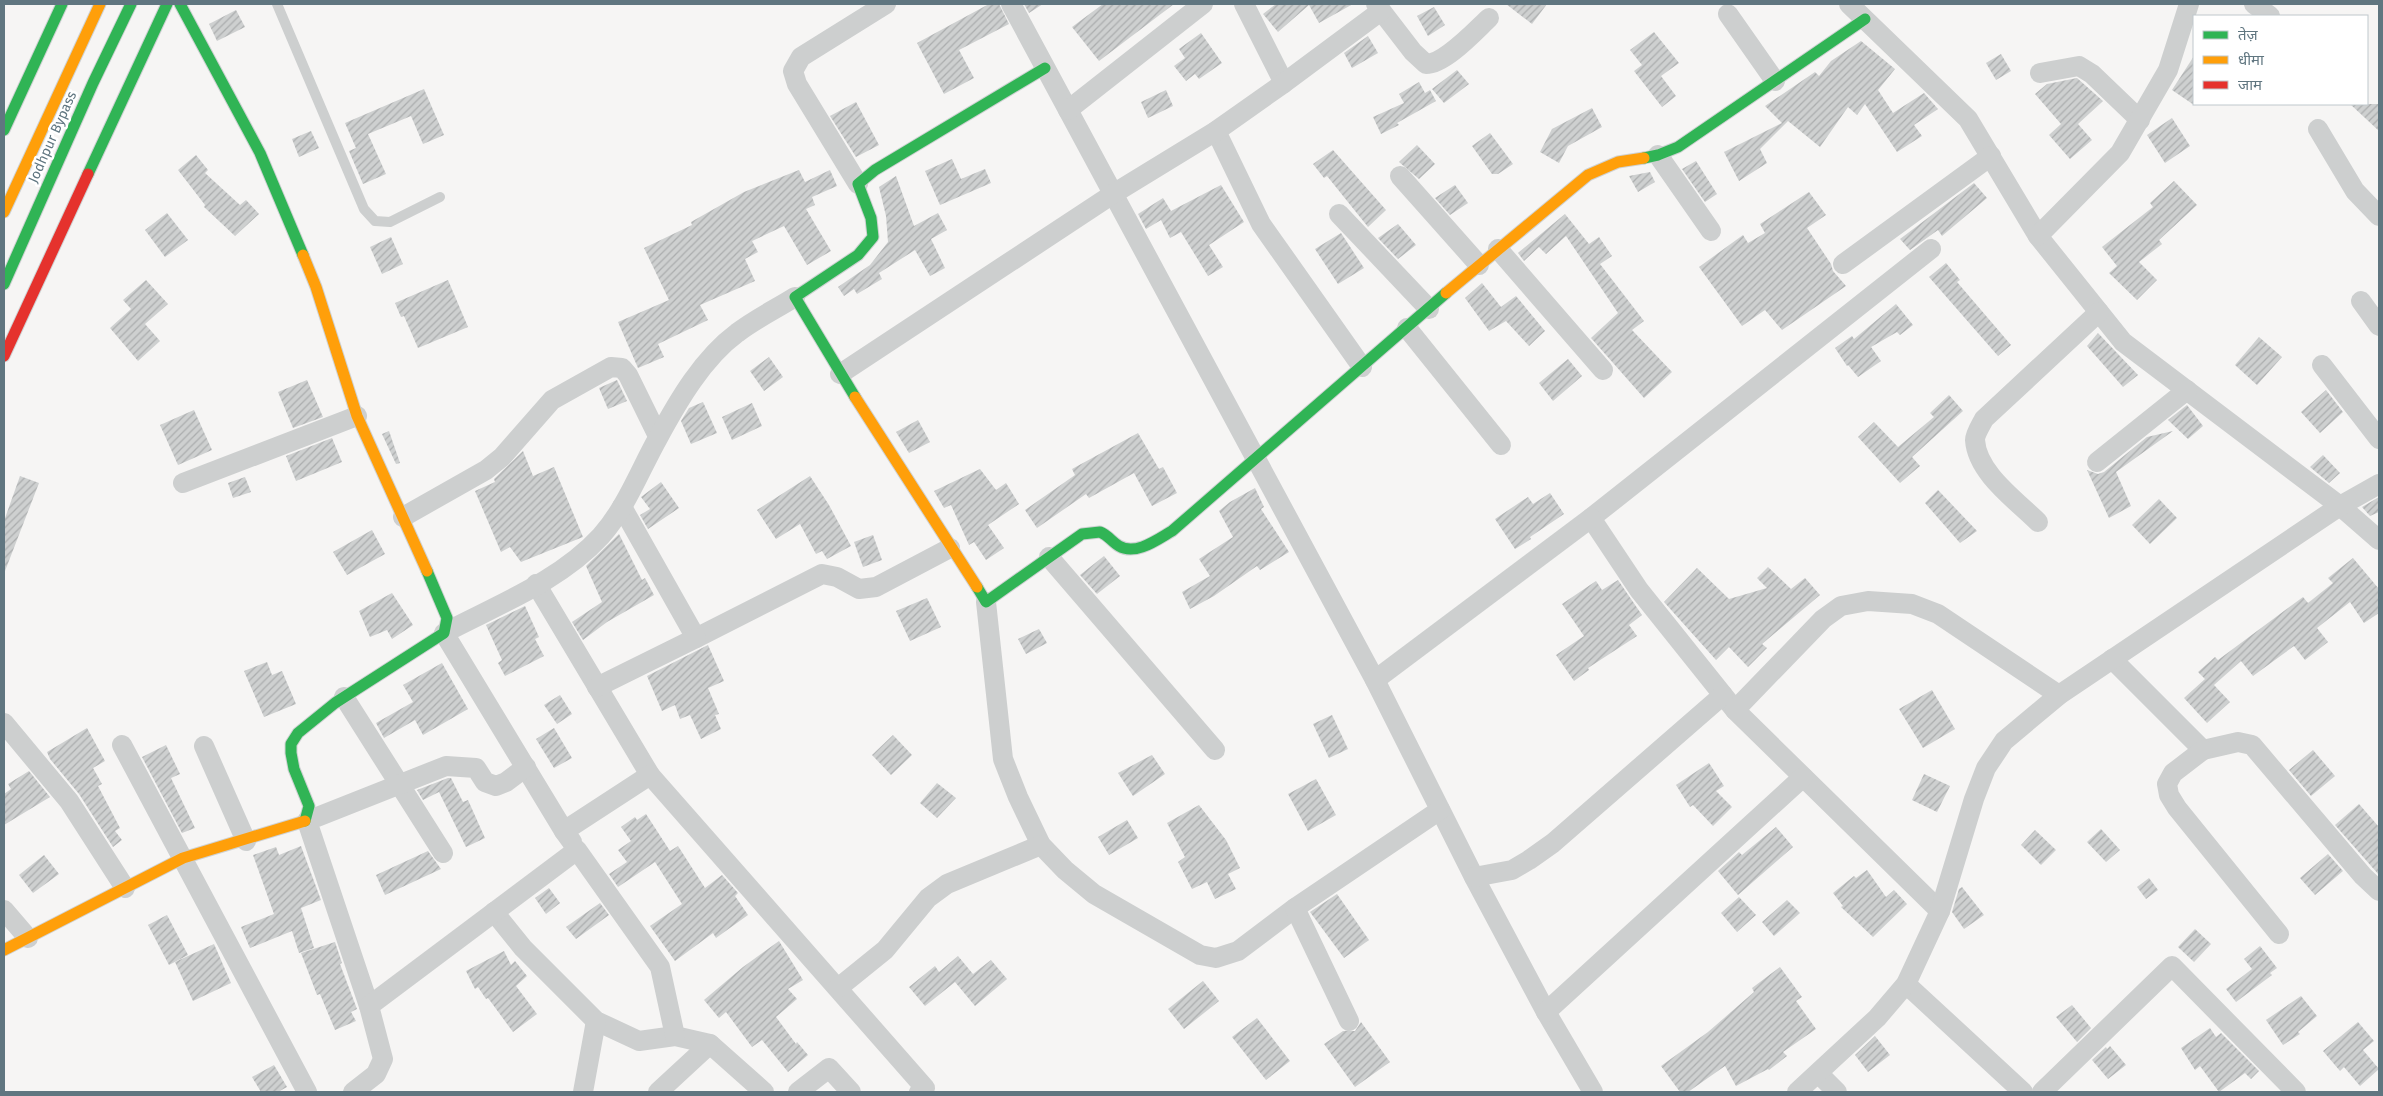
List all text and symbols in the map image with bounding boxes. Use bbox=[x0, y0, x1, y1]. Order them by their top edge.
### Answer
legend bbox=[2193, 15, 2368, 105]
text: तेज़ bbox=[2238, 26, 2259, 44]
text: धीमा bbox=[2238, 51, 2265, 69]
text: जाम bbox=[2238, 76, 2263, 94]
street label: Jodhpur Bypass bbox=[25, 88, 80, 186]

